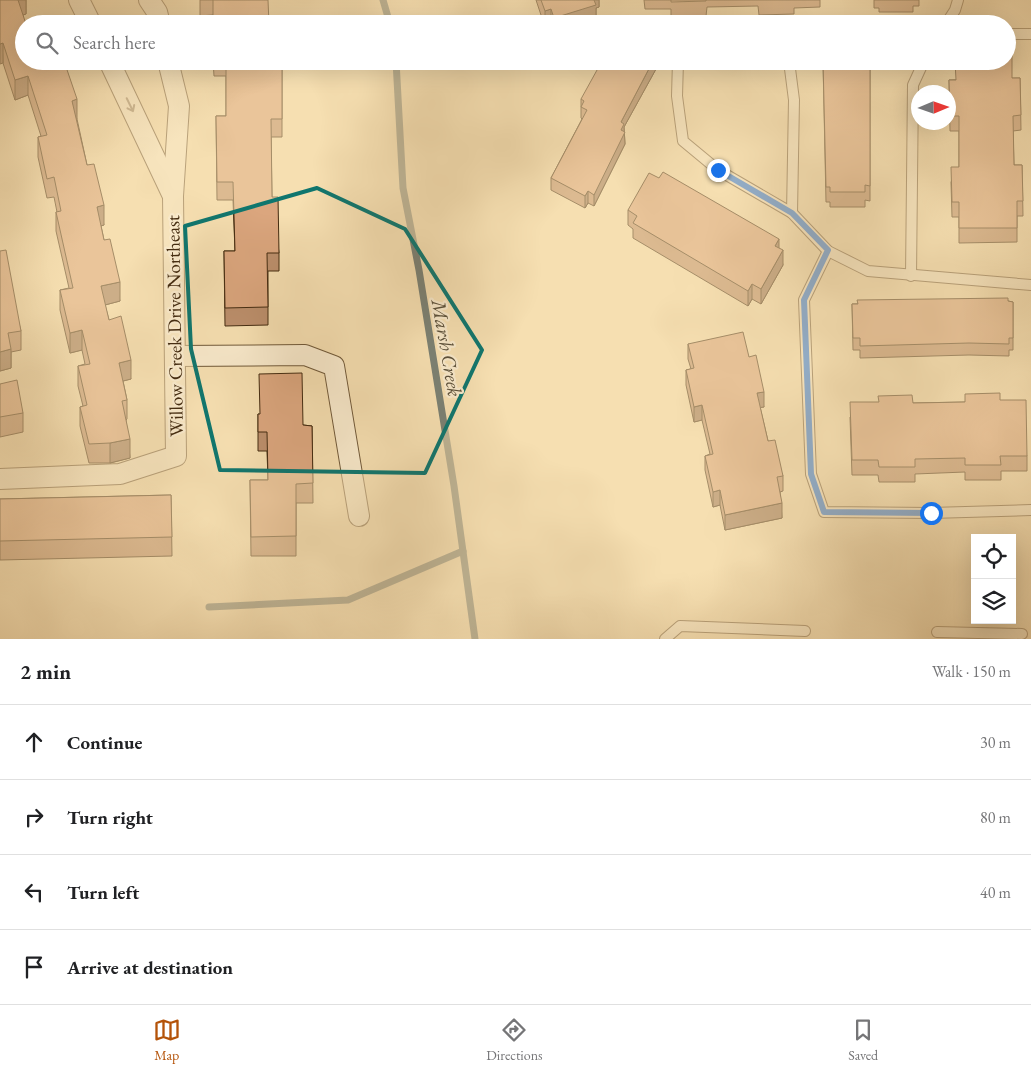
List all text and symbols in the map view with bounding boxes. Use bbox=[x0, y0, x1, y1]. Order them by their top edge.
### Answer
search box bbox=[15, 15, 1016, 70]
icon: search bbox=[33, 29, 61, 57]
text: Search here bbox=[73, 30, 155, 55]
north arrow bbox=[911, 85, 956, 130]
one-way arrow bbox=[126, 97, 135, 112]
route end bbox=[707, 159, 730, 182]
street label: Willow Creek Drive Northeast bbox=[160, 215, 189, 437]
water label: Marsh Creek bbox=[425, 296, 468, 399]
route start bbox=[920, 502, 943, 525]
map controls bbox=[971, 534, 1016, 624]
button: locate bbox=[971, 534, 1016, 579]
button: layers bbox=[971, 579, 1016, 624]
text: 2 min bbox=[20, 658, 71, 685]
text: Walk · 150 m bbox=[932, 661, 1011, 682]
icon: ahead bbox=[20, 728, 48, 756]
text: Continue bbox=[67, 730, 142, 755]
text: 30 m bbox=[980, 732, 1011, 753]
icon: right bbox=[20, 803, 48, 831]
text: Turn right bbox=[67, 805, 153, 830]
text: 80 m bbox=[980, 807, 1011, 828]
icon: left bbox=[20, 878, 48, 906]
text: Turn left bbox=[67, 880, 139, 905]
text: 40 m bbox=[980, 882, 1011, 903]
icon: arrive bbox=[20, 953, 48, 981]
text: Arrive at destination bbox=[67, 955, 233, 980]
tab: Map bbox=[153, 1016, 181, 1064]
tab: Directions bbox=[486, 1016, 543, 1064]
tab: Saved bbox=[848, 1016, 878, 1064]

